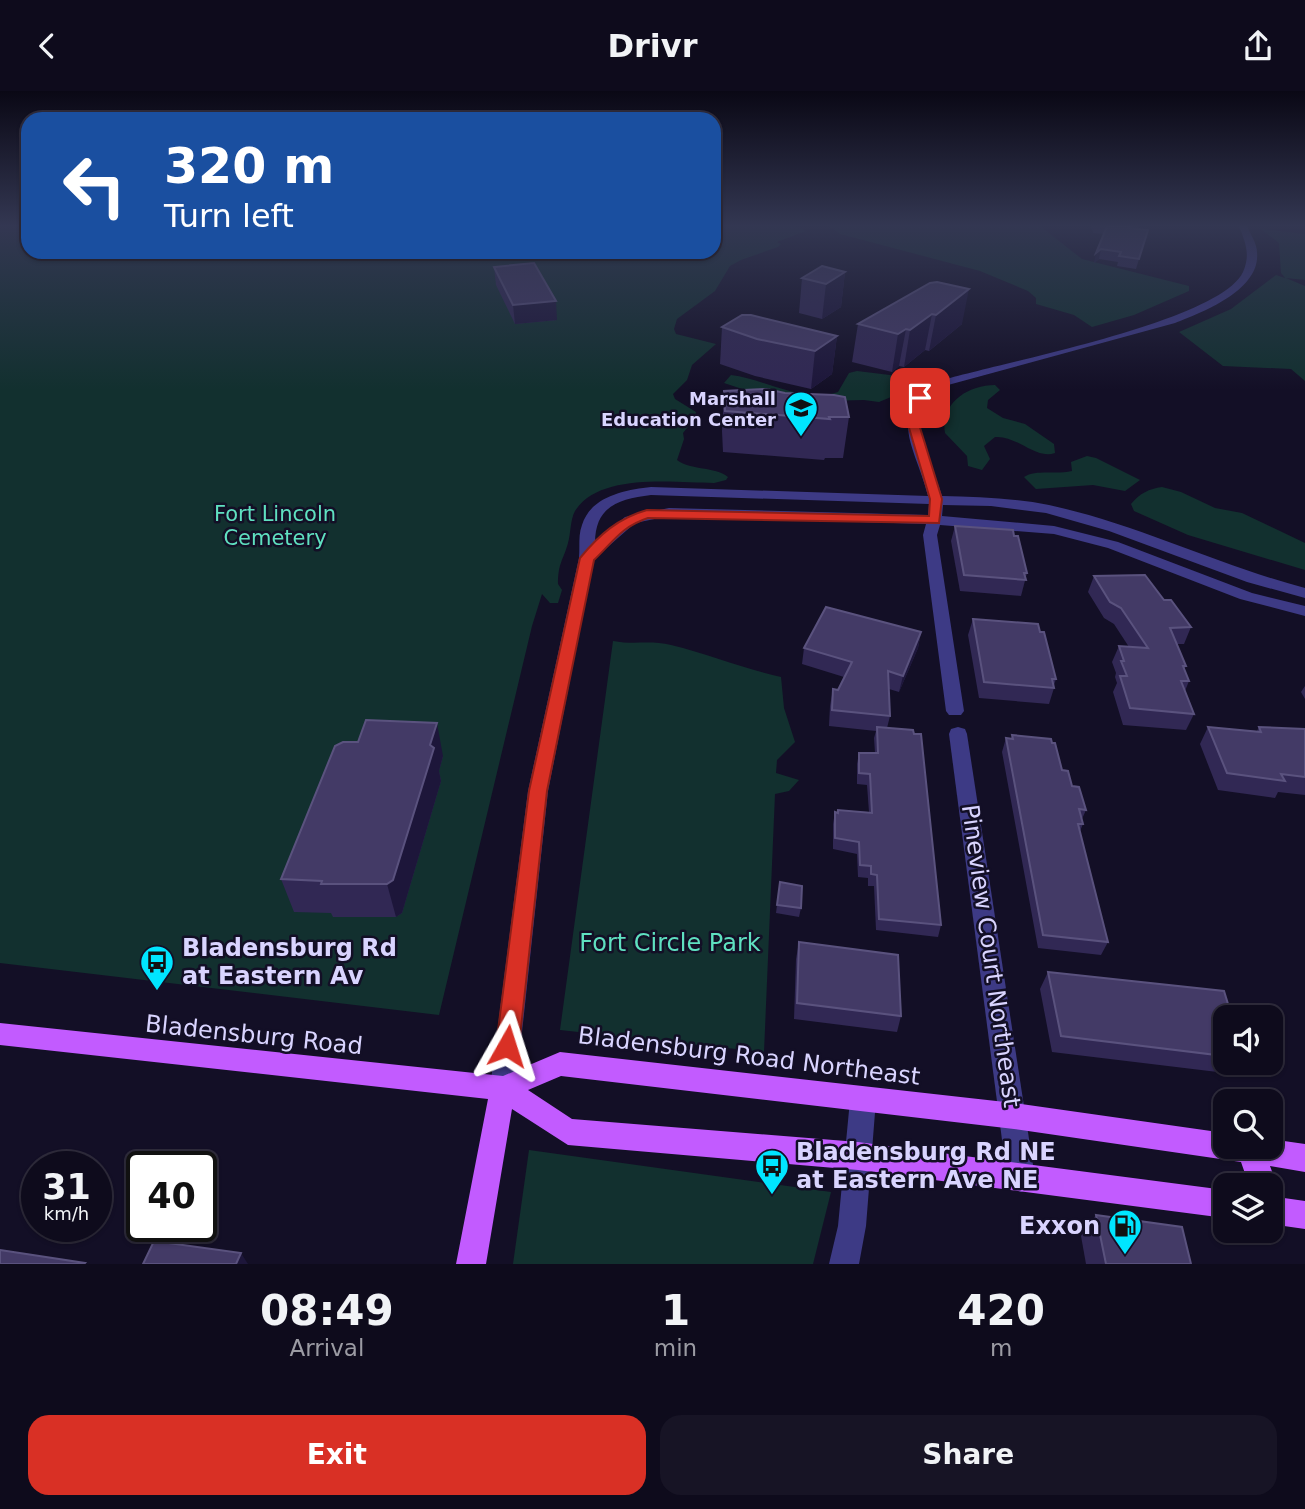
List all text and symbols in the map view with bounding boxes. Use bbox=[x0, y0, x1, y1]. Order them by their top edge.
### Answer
icon: back bbox=[28, 27, 66, 65]
text: Drivr bbox=[608, 27, 697, 65]
icon: share bbox=[1239, 27, 1277, 65]
text: 320 m bbox=[164, 138, 334, 195]
icon: left bbox=[49, 140, 140, 231]
text: Turn left bbox=[164, 197, 294, 235]
pin bbox=[890, 368, 950, 428]
icon: arrive bbox=[901, 379, 939, 417]
place label: Marshall Education Center bbox=[601, 388, 776, 430]
school or university icon: Marshall Education Center bbox=[782, 389, 820, 438]
park label: Fort Lincoln Cemetery bbox=[214, 502, 336, 550]
street label: Pineview Court Northeast bbox=[956, 803, 1026, 1109]
park label: Fort Circle Park bbox=[579, 929, 761, 957]
place label: Bladensburg Rd at Eastern Av bbox=[182, 934, 397, 990]
bus stop icon: Bladensburg Rd at Eastern Av bbox=[138, 943, 176, 992]
map controls bbox=[1213, 1005, 1283, 1243]
button: sound bbox=[1213, 1005, 1283, 1075]
position arrow bbox=[470, 1009, 544, 1083]
street label: Bladensburg Road bbox=[144, 1010, 364, 1060]
street label: Bladensburg Road Northeast bbox=[576, 1021, 922, 1091]
button: search bbox=[1213, 1089, 1283, 1159]
place label: Bladensburg Rd NE at Eastern Ave NE bbox=[796, 1138, 1056, 1194]
bus stop icon: Bladensburg Rd NE at Eastern Ave NE bbox=[753, 1147, 791, 1196]
speed limit sign: 40 bbox=[126, 1151, 217, 1242]
text: 31 bbox=[42, 1167, 91, 1207]
button: layers bbox=[1213, 1173, 1283, 1243]
text: km/h bbox=[44, 1203, 89, 1224]
fuel station icon: Exxon bbox=[1106, 1207, 1144, 1256]
place label: Exxon bbox=[1019, 1212, 1100, 1240]
text: 08:49 bbox=[260, 1286, 394, 1335]
text: 1 bbox=[661, 1286, 690, 1335]
text: 420 bbox=[957, 1286, 1045, 1335]
text: Arrival bbox=[290, 1335, 364, 1361]
text: min bbox=[654, 1335, 697, 1361]
text: m bbox=[990, 1335, 1012, 1361]
button: Exit bbox=[28, 1415, 646, 1495]
button: Share bbox=[660, 1415, 1277, 1495]

